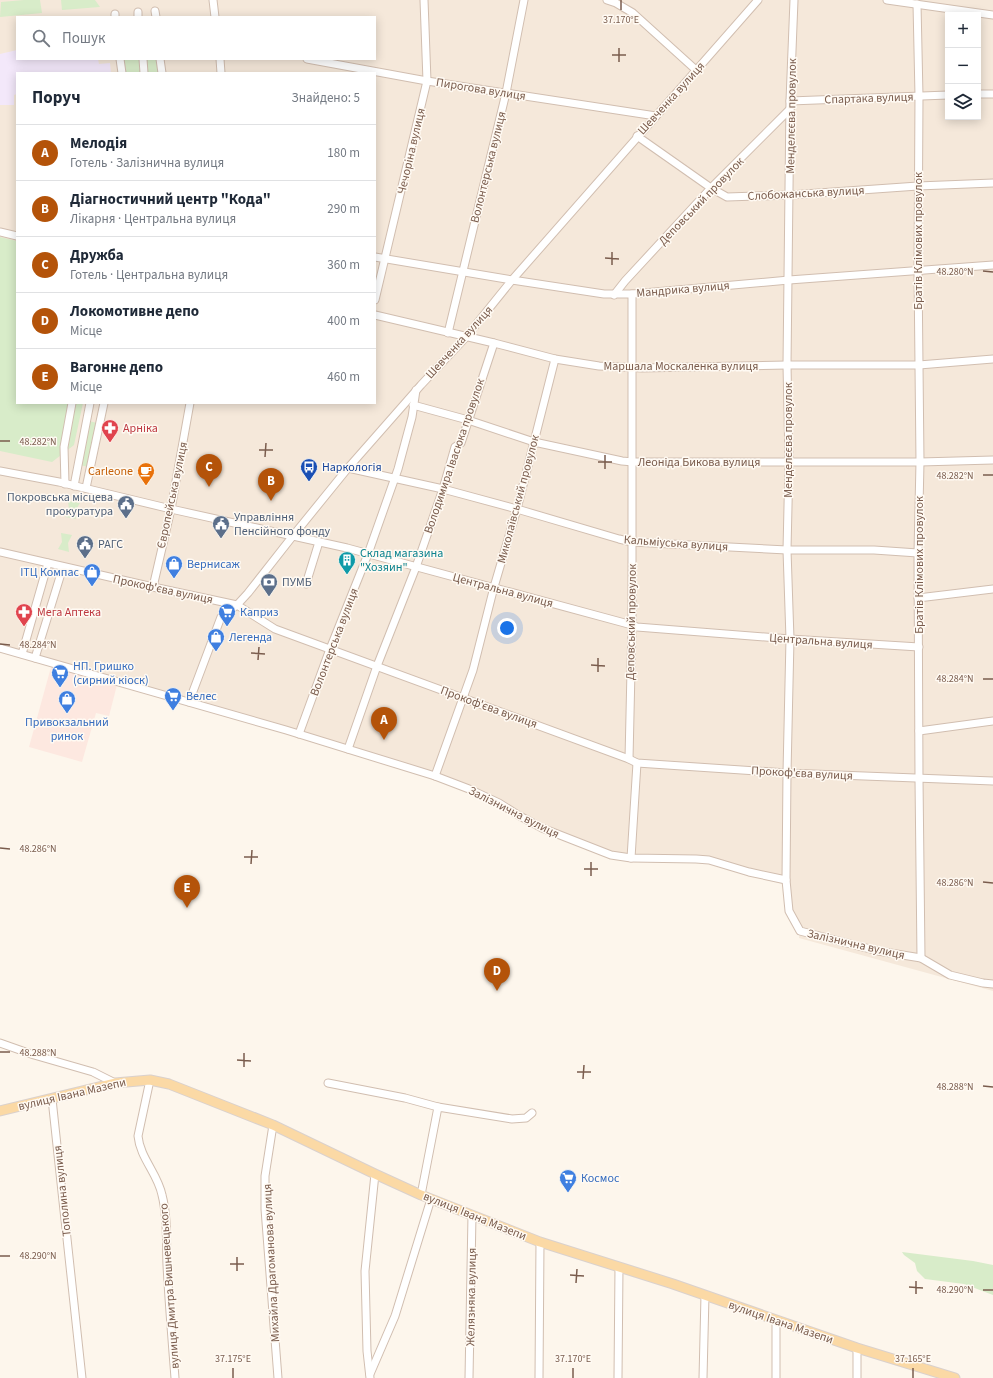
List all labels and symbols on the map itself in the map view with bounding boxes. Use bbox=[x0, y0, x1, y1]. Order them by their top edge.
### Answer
text: 37.170°E bbox=[603, 13, 639, 27]
street label: Шевченка вулиця bbox=[634, 58, 709, 139]
street label: Менделєєва провулок bbox=[782, 58, 801, 174]
street label: Пирогова вулиця bbox=[435, 74, 527, 105]
street label: Спартака вулиця bbox=[824, 88, 914, 109]
street label: Чечоріна вулиця bbox=[393, 106, 430, 196]
street label: Волонтерська вулиця bbox=[466, 110, 511, 225]
street label: Деповський провулок bbox=[655, 154, 748, 249]
street label: Братів Клімових провулок bbox=[910, 172, 927, 310]
street label: Слобожанська вулиця bbox=[747, 182, 865, 205]
text: 48.280°N bbox=[936, 265, 974, 279]
street label: Мандрика вулиця bbox=[636, 277, 730, 302]
street label: Шевченка вулиця bbox=[422, 302, 497, 383]
street label: Маршала Москаленка вулиця bbox=[604, 358, 758, 375]
street label: Володимира Івасюка провулок bbox=[420, 376, 489, 536]
street label: Менделєєва провулок bbox=[780, 382, 797, 498]
pharmacy icon: Арніка bbox=[100, 418, 120, 443]
place label: Арніка bbox=[123, 420, 158, 437]
street label: Миколаївський провулок bbox=[493, 433, 544, 565]
text: 48.282°N bbox=[19, 435, 57, 449]
street label: Європейська вулиця bbox=[153, 440, 192, 550]
pin: C bbox=[196, 454, 222, 487]
street label: Леоніда Бикова вулиця bbox=[638, 454, 760, 471]
bus stop icon: Наркологія bbox=[299, 457, 319, 482]
place label: Наркологія bbox=[322, 459, 382, 476]
cafe icon: Carleone bbox=[136, 461, 156, 486]
place label: Carleone bbox=[88, 463, 133, 480]
pin: B bbox=[258, 468, 284, 501]
text: 48.282°N bbox=[936, 469, 974, 483]
place label: Покровська місцева прокуратура bbox=[7, 489, 113, 520]
public building icon: Покровська місцева прокуратура bbox=[116, 494, 136, 519]
street label: Братів Клімових провулок bbox=[911, 496, 928, 634]
place label: Управління Пенсійного фонду bbox=[234, 509, 331, 540]
public building icon: Управління Пенсійного фонду bbox=[211, 514, 231, 539]
street label: Кальміуська вулиця bbox=[623, 531, 729, 556]
public building icon: РАГС bbox=[75, 534, 95, 559]
place label: РАГС bbox=[98, 536, 123, 553]
place label: Склад магазина "Хозяин" bbox=[360, 545, 443, 576]
building icon: Склад магазина "Хозяин" bbox=[337, 550, 357, 575]
shop icon: Вернисаж bbox=[164, 554, 184, 579]
place label: Вернисаж bbox=[187, 556, 241, 573]
shop icon: ІТЦ Компас bbox=[82, 562, 102, 587]
place label: ІТЦ Компас bbox=[20, 564, 80, 581]
street label: Деповський провулок bbox=[622, 564, 641, 680]
street label: Центральна вулиця bbox=[451, 569, 555, 612]
street label: Прокоф'єва вулиця bbox=[111, 571, 214, 608]
bank icon: ПУМБ bbox=[259, 572, 279, 597]
place label: ПУМБ bbox=[282, 574, 312, 591]
street label: Волонтерська вулиця bbox=[306, 586, 363, 699]
pharmacy icon: Мега Аптека bbox=[14, 602, 34, 627]
supermarket icon: Каприз bbox=[217, 602, 237, 627]
place label: Мега Аптека bbox=[37, 604, 101, 621]
place label: Каприз bbox=[240, 604, 279, 621]
your location bbox=[497, 618, 517, 638]
shop icon: Легенда bbox=[206, 627, 226, 652]
place label: Легенда bbox=[229, 629, 272, 646]
street label: Центральна вулиця bbox=[769, 629, 873, 654]
text: 48.284°N bbox=[19, 638, 57, 652]
place label: НП. Гришко (сирний кіоск) bbox=[73, 658, 149, 689]
supermarket icon: НП. Гришко (сирний кіоск) bbox=[50, 663, 70, 688]
text: 48.284°N bbox=[936, 672, 974, 686]
street label: Прокоф'єва вулиця bbox=[438, 682, 540, 733]
supermarket icon: Велес bbox=[163, 686, 183, 711]
place label: Велес bbox=[186, 688, 217, 705]
shop icon: Привокзальний ринок bbox=[57, 689, 77, 714]
pin: A bbox=[371, 707, 397, 740]
place label: Привокзальний ринок bbox=[25, 714, 109, 745]
street label: Прокоф'єва вулиця bbox=[751, 762, 853, 785]
street label: Залізнична вулиця bbox=[465, 782, 562, 843]
text: 48.286°N bbox=[19, 842, 57, 856]
pin: E bbox=[174, 875, 200, 908]
text: 48.286°N bbox=[936, 876, 974, 890]
street label: Залізнична вулиця bbox=[805, 925, 906, 964]
pin: D bbox=[484, 958, 510, 991]
text: 48.288°N bbox=[19, 1046, 57, 1060]
street label: вулиця Івана Мазепи bbox=[17, 1074, 128, 1115]
text: 48.288°N bbox=[936, 1080, 974, 1094]
street label: Тополина вулиця bbox=[49, 1145, 76, 1237]
supermarket icon: Космос bbox=[558, 1168, 578, 1193]
place label: Космос bbox=[581, 1170, 620, 1187]
street label: Михайла Драгоманова вулиця bbox=[259, 1183, 284, 1343]
street label: вулиця Івана Мазепи bbox=[421, 1188, 529, 1245]
street label: вулиця Дмитра Вишневецького bbox=[155, 1203, 184, 1369]
street label: Желязняка вулиця bbox=[462, 1248, 481, 1346]
text: 48.290°N bbox=[19, 1249, 57, 1263]
text: 48.290°N bbox=[936, 1283, 974, 1297]
street label: вулиця Івана Мазепи bbox=[726, 1297, 836, 1348]
text: 37.175°E bbox=[215, 1352, 251, 1366]
text: 37.170°E bbox=[555, 1352, 591, 1366]
text: 37.165°E bbox=[895, 1352, 931, 1366]

